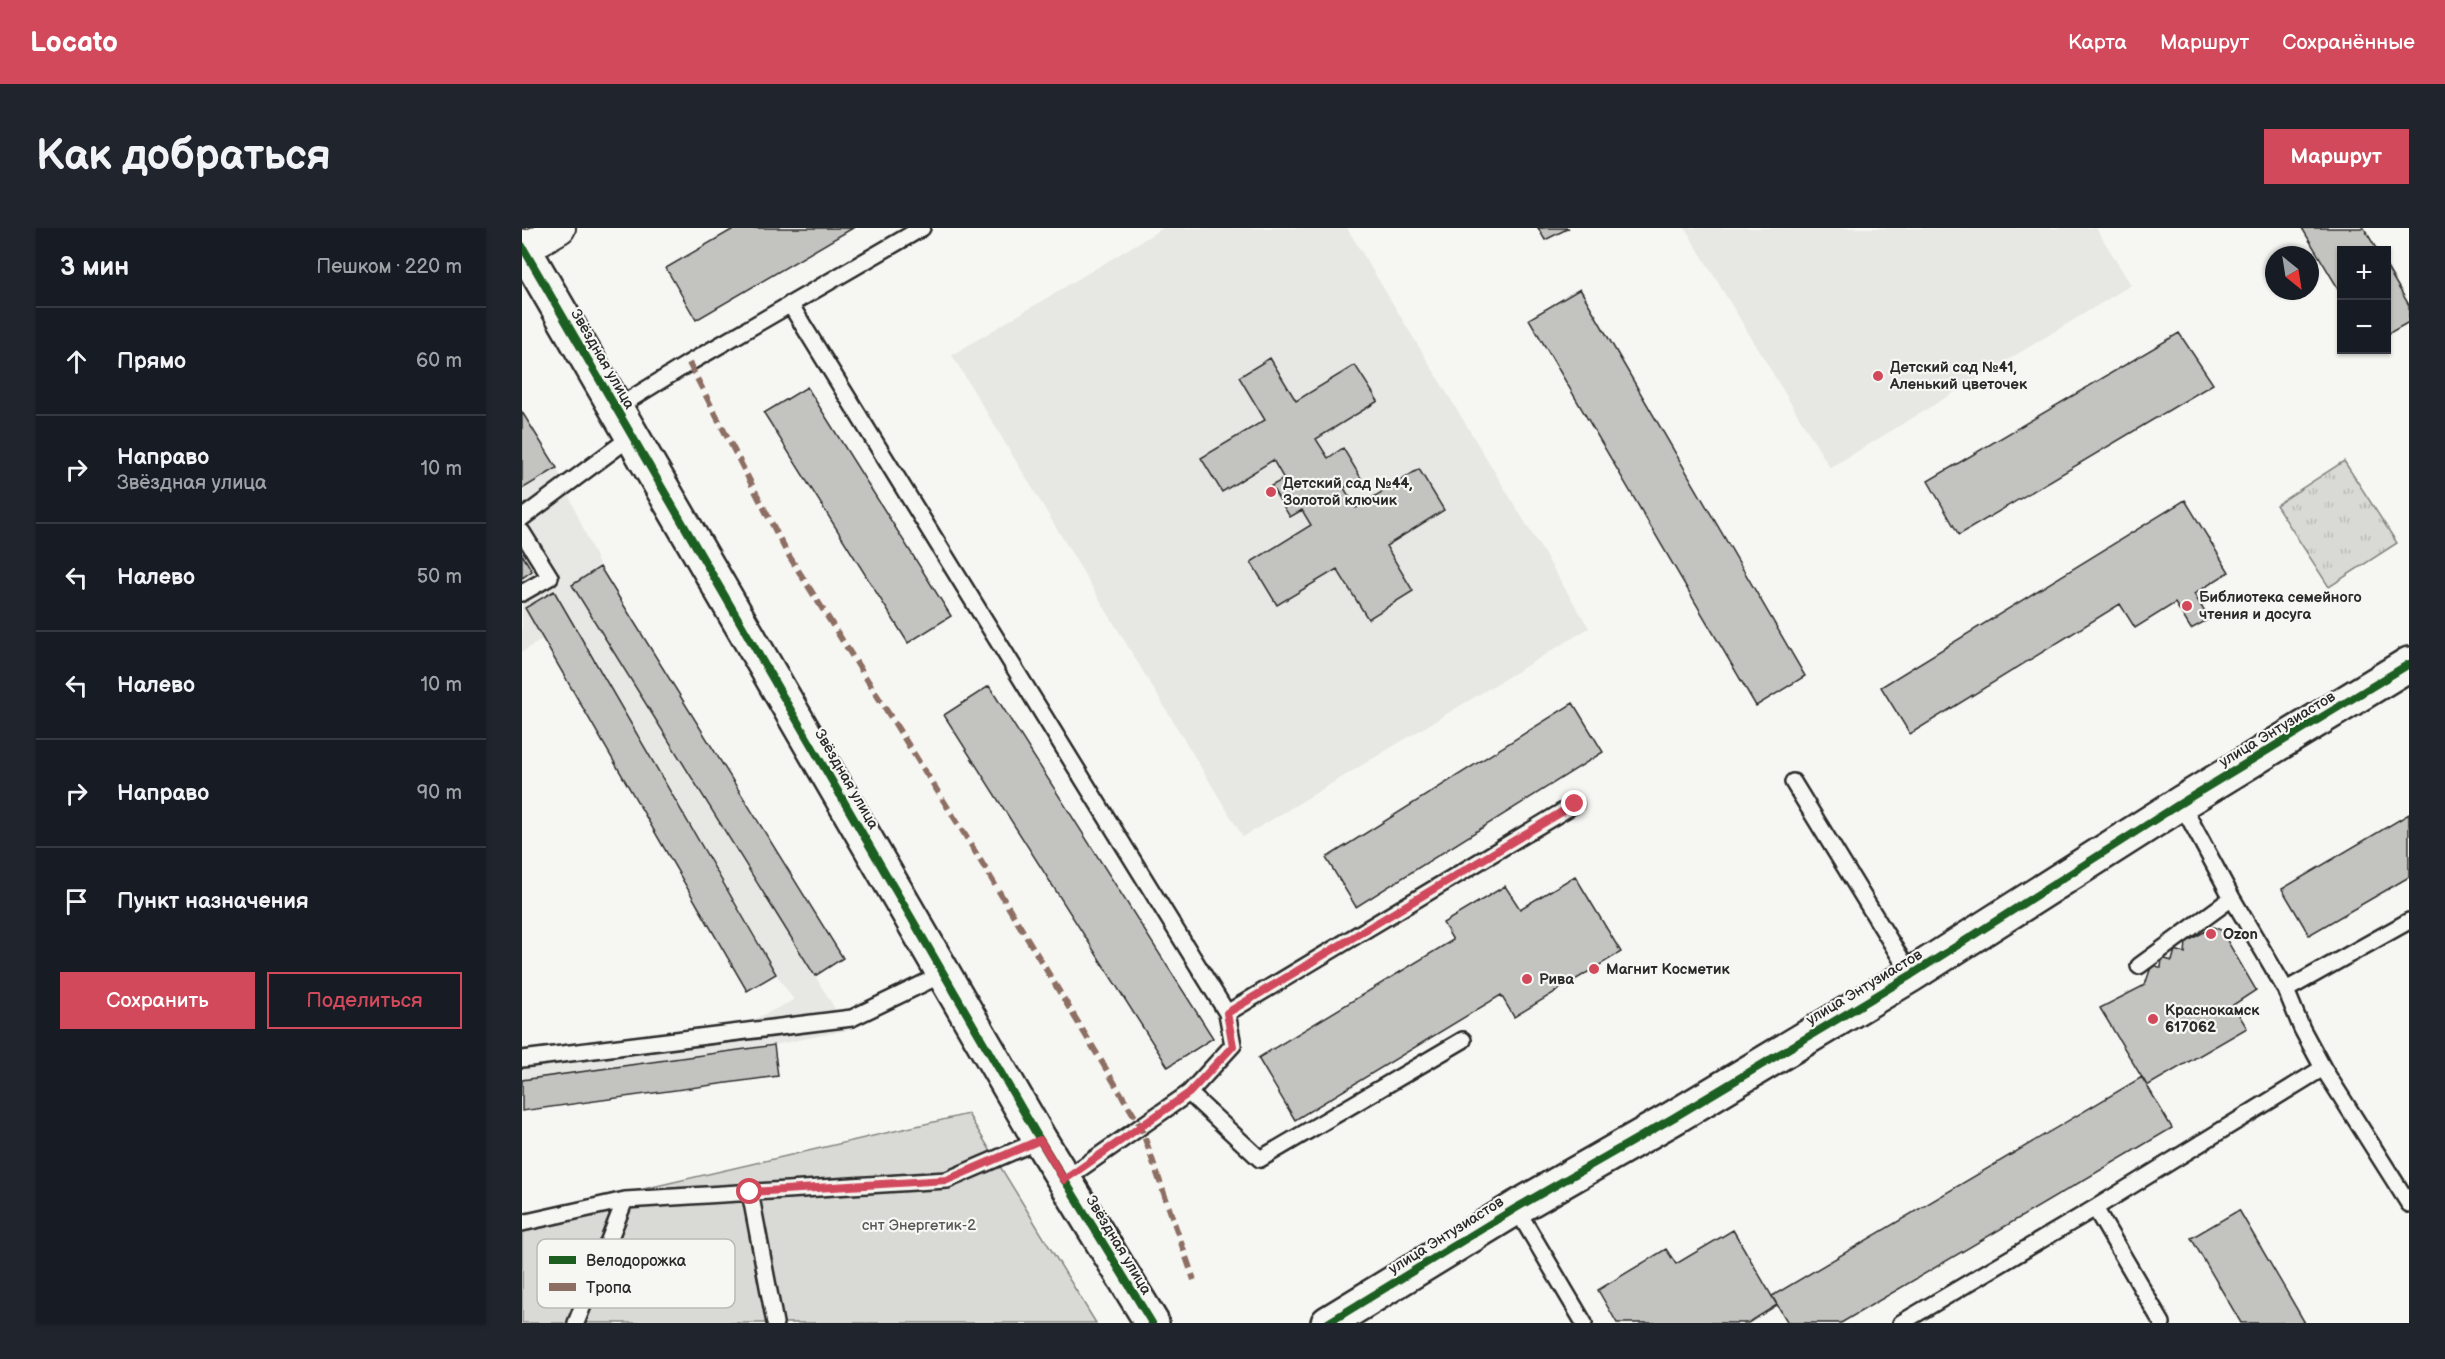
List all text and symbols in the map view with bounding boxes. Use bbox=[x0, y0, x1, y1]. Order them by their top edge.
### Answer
text: Locato bbox=[30, 26, 118, 59]
text: Карта bbox=[2068, 30, 2127, 55]
text: Маршрут bbox=[2160, 30, 2249, 55]
text: Сохранённые bbox=[2282, 30, 2415, 55]
button: Маршрут bbox=[2264, 129, 2409, 184]
text: Как добраться bbox=[36, 131, 331, 182]
north arrow bbox=[2265, 246, 2319, 300]
map controls bbox=[2337, 246, 2391, 354]
button: + bbox=[2337, 246, 2391, 300]
text: 3 мин bbox=[60, 252, 129, 283]
text: Пешком · 220 m bbox=[316, 255, 462, 279]
button: − bbox=[2337, 300, 2391, 354]
street label: Звёздная улица bbox=[566, 306, 639, 413]
icon: ahead bbox=[60, 345, 93, 378]
text: Прямо bbox=[117, 348, 186, 375]
text: 60 m bbox=[416, 349, 462, 373]
place label: Детский сад №41, Аленький цветочек bbox=[1889, 358, 2028, 394]
marker: Детский сад №41, Аленький цветочек bbox=[1871, 369, 1885, 383]
text: Направо bbox=[117, 444, 209, 471]
icon: right bbox=[60, 453, 93, 486]
text: 10 m bbox=[421, 457, 462, 481]
text: Звёздная улица bbox=[117, 471, 267, 495]
place label: Детский сад №44, Золотой ключик bbox=[1283, 474, 1413, 510]
marker: Детский сад №44, Золотой ключик bbox=[1264, 485, 1278, 499]
icon: left bbox=[60, 561, 93, 594]
text: Налево bbox=[117, 564, 195, 591]
text: 50 m bbox=[417, 565, 462, 589]
place label: Библиотека семейного чтения и досуга bbox=[2199, 588, 2362, 624]
marker: Библиотека семейного чтения и досуга bbox=[2180, 599, 2194, 613]
icon: left bbox=[60, 669, 93, 702]
text: Налево bbox=[117, 672, 195, 699]
text: 10 m bbox=[421, 673, 462, 697]
street label: улица Энтузиастов bbox=[2216, 687, 2339, 772]
street label: Звёздная улица bbox=[810, 726, 883, 833]
icon: right bbox=[60, 777, 93, 810]
text: Направо bbox=[117, 780, 209, 807]
text: 90 m bbox=[417, 781, 462, 805]
route end bbox=[1561, 790, 1587, 816]
icon: arrive bbox=[60, 885, 93, 918]
text: Пункт назначения bbox=[117, 888, 309, 915]
place label: Ozon bbox=[2223, 925, 2258, 944]
marker: Ozon bbox=[2204, 927, 2218, 941]
street label: улица Энтузиастов bbox=[1803, 945, 1926, 1030]
place label: Магнит Косметик bbox=[1606, 960, 1730, 979]
marker: Магнит Косметик bbox=[1587, 962, 1601, 976]
place label: Рива bbox=[1539, 970, 1574, 989]
button: Сохранить bbox=[60, 972, 255, 1029]
button: Поделиться bbox=[267, 972, 462, 1029]
marker: Рива bbox=[1520, 972, 1534, 986]
place label: Краснокамск 617062 bbox=[2165, 1001, 2260, 1037]
marker: Краснокамск 617062 bbox=[2146, 1012, 2160, 1026]
route start bbox=[736, 1178, 762, 1204]
street label: Звёздная улица bbox=[1081, 1192, 1156, 1298]
street label: улица Энтузиастов bbox=[1385, 1192, 1508, 1279]
park label: снт Энергетик-2 bbox=[862, 1216, 976, 1235]
legend bbox=[537, 1239, 735, 1308]
text: Велодорожка bbox=[586, 1252, 687, 1271]
text: Тропа bbox=[586, 1279, 632, 1298]

